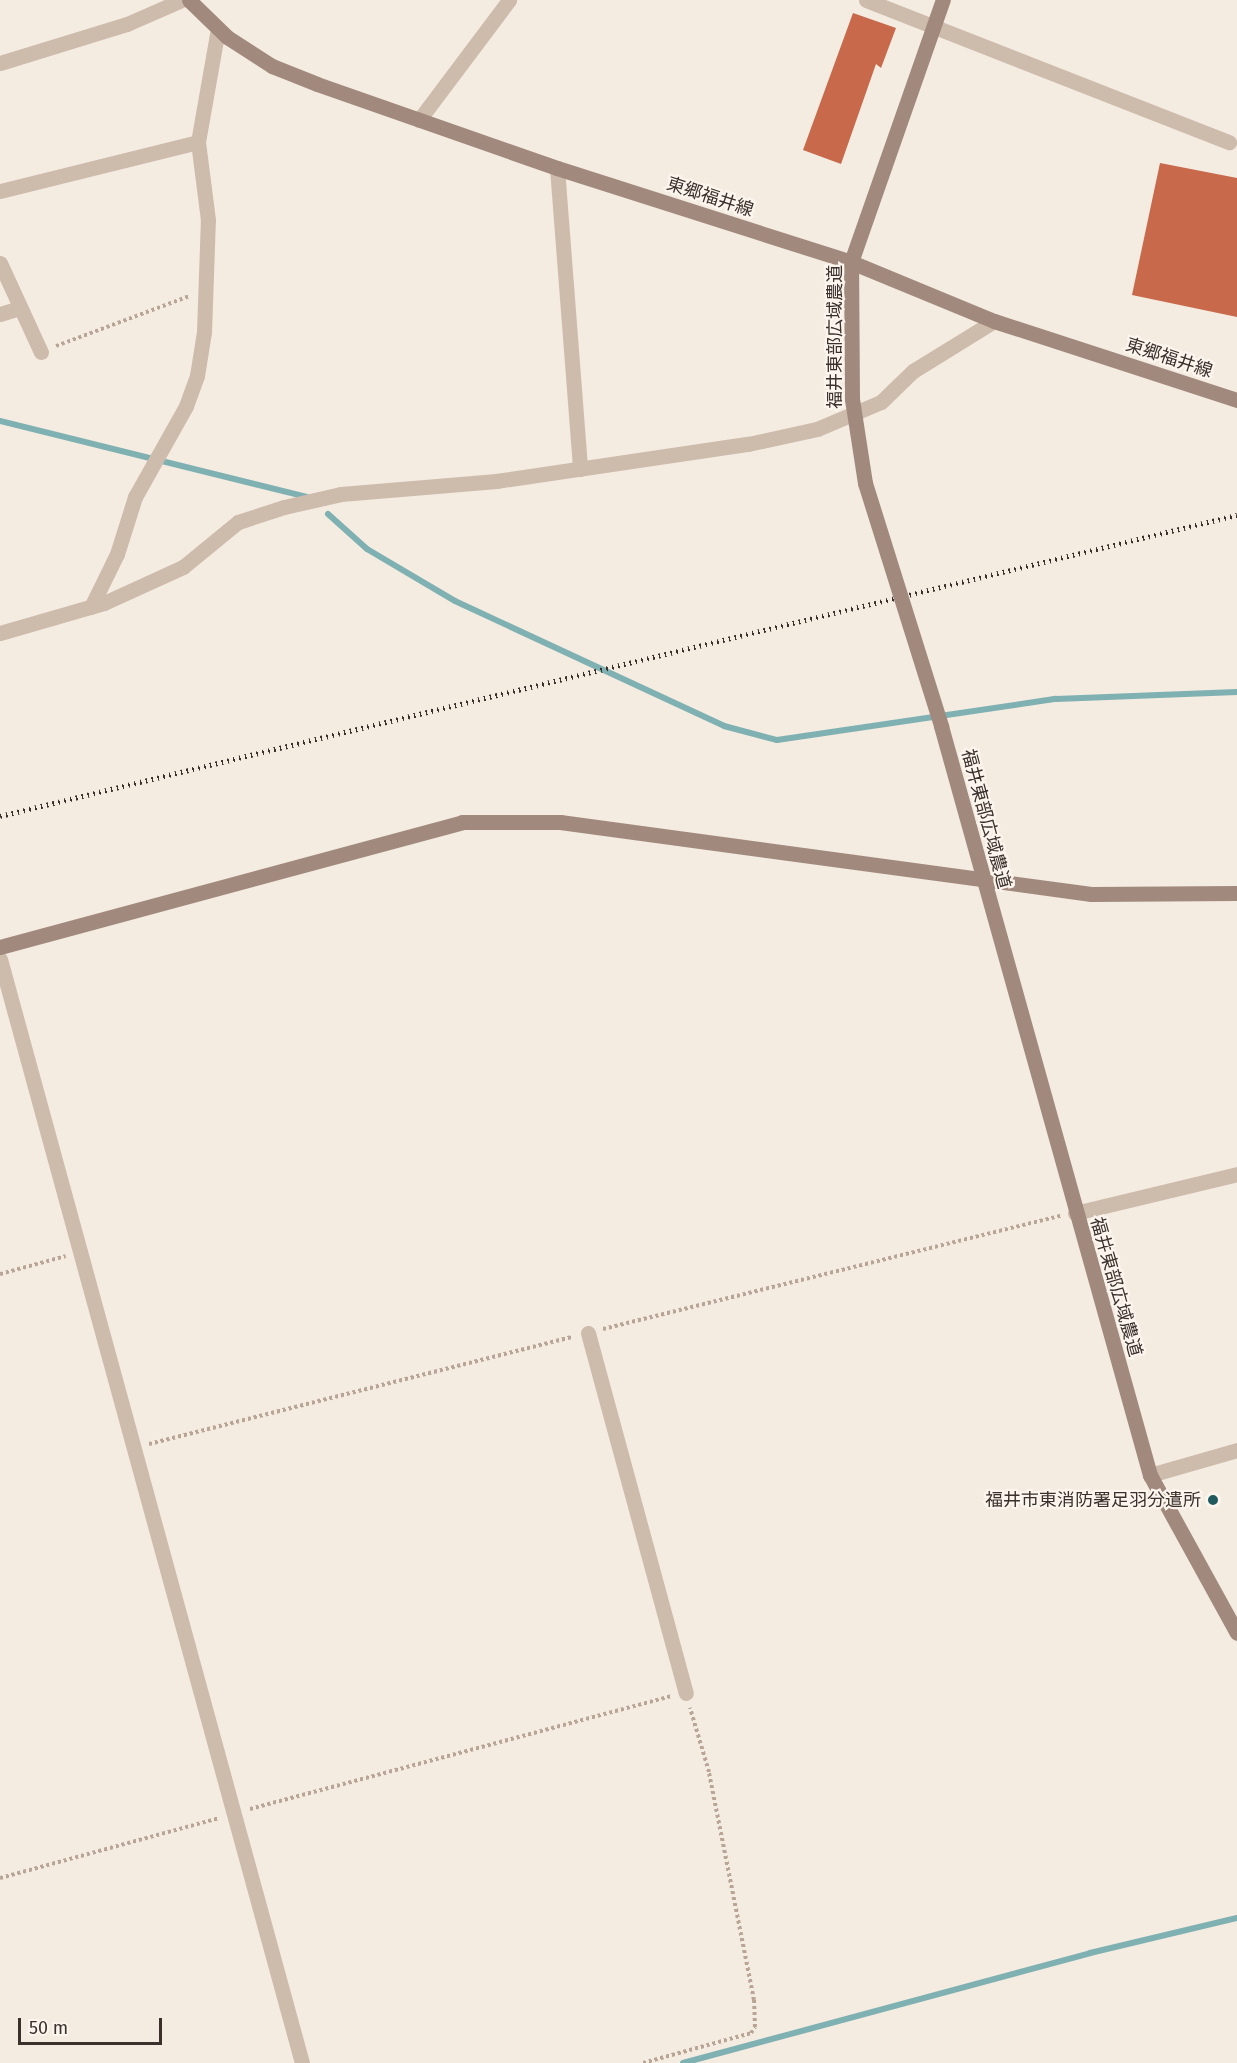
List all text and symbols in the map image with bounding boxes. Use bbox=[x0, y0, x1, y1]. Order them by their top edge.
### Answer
street label: 東郷福井線 bbox=[664, 173, 756, 221]
street label: 福井東部広域農道 bbox=[824, 265, 846, 409]
street label: 東郷福井線 bbox=[1123, 334, 1215, 382]
street label: 福井東部広域農道 bbox=[957, 747, 1015, 891]
street label: 福井東部広域農道 bbox=[1086, 1215, 1146, 1359]
place label: 福井市東消防署足羽分遣所 bbox=[985, 1489, 1201, 1511]
marker: 福井市東消防署足羽分遣所 bbox=[1206, 1493, 1220, 1507]
scale bar bbox=[21, 2006, 165, 2044]
text: 50 m bbox=[29, 2017, 68, 2039]

